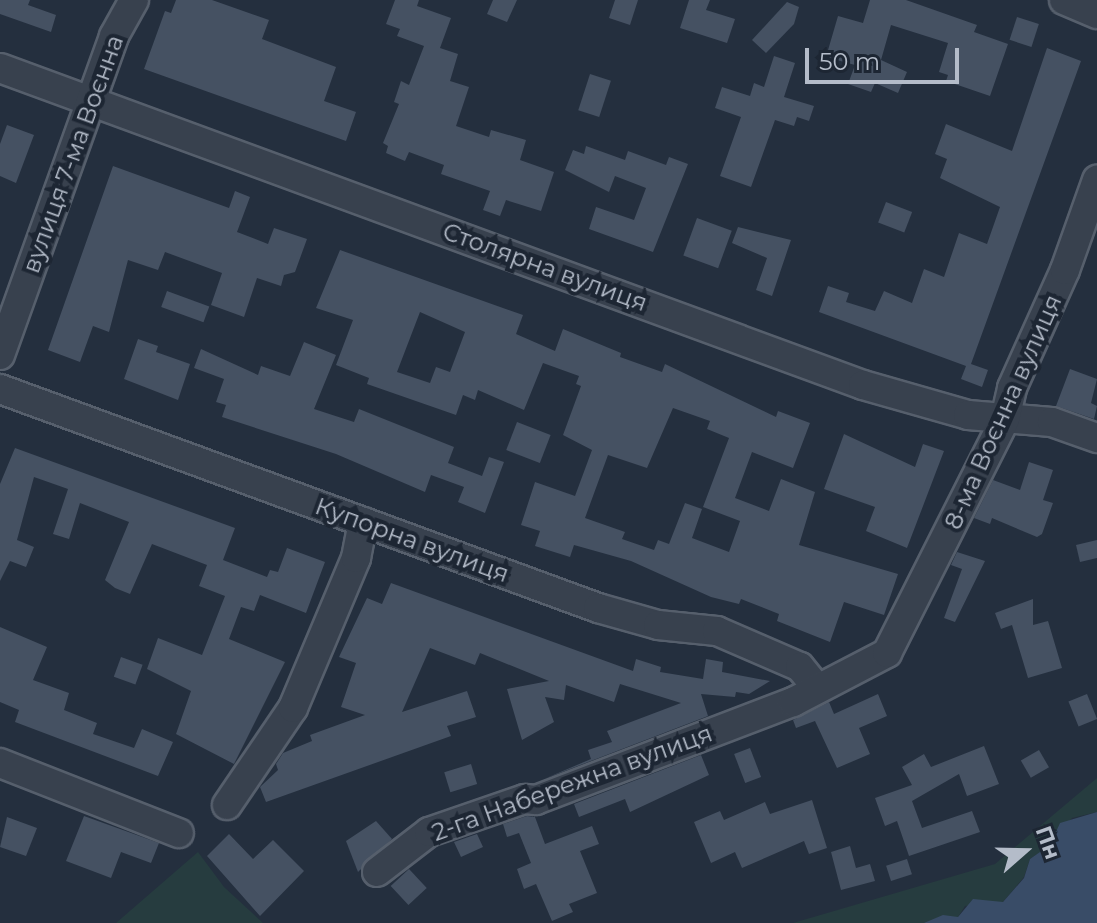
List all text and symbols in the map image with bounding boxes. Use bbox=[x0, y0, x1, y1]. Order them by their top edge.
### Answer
street label: вулиця 7-ма Воєнна bbox=[17, 31, 129, 277]
scale bar bbox=[809, 32, 963, 82]
text: 50 m bbox=[819, 47, 880, 76]
street label: Столярна вулиця bbox=[439, 217, 651, 317]
street label: 8-ма Воєнна вулиця bbox=[938, 290, 1068, 534]
street label: Купорна вулиця bbox=[311, 492, 513, 588]
street label: 2-га Набережна вулиця bbox=[428, 719, 716, 847]
north arrow bbox=[985, 811, 1065, 891]
text: Пн bbox=[1030, 822, 1066, 863]

